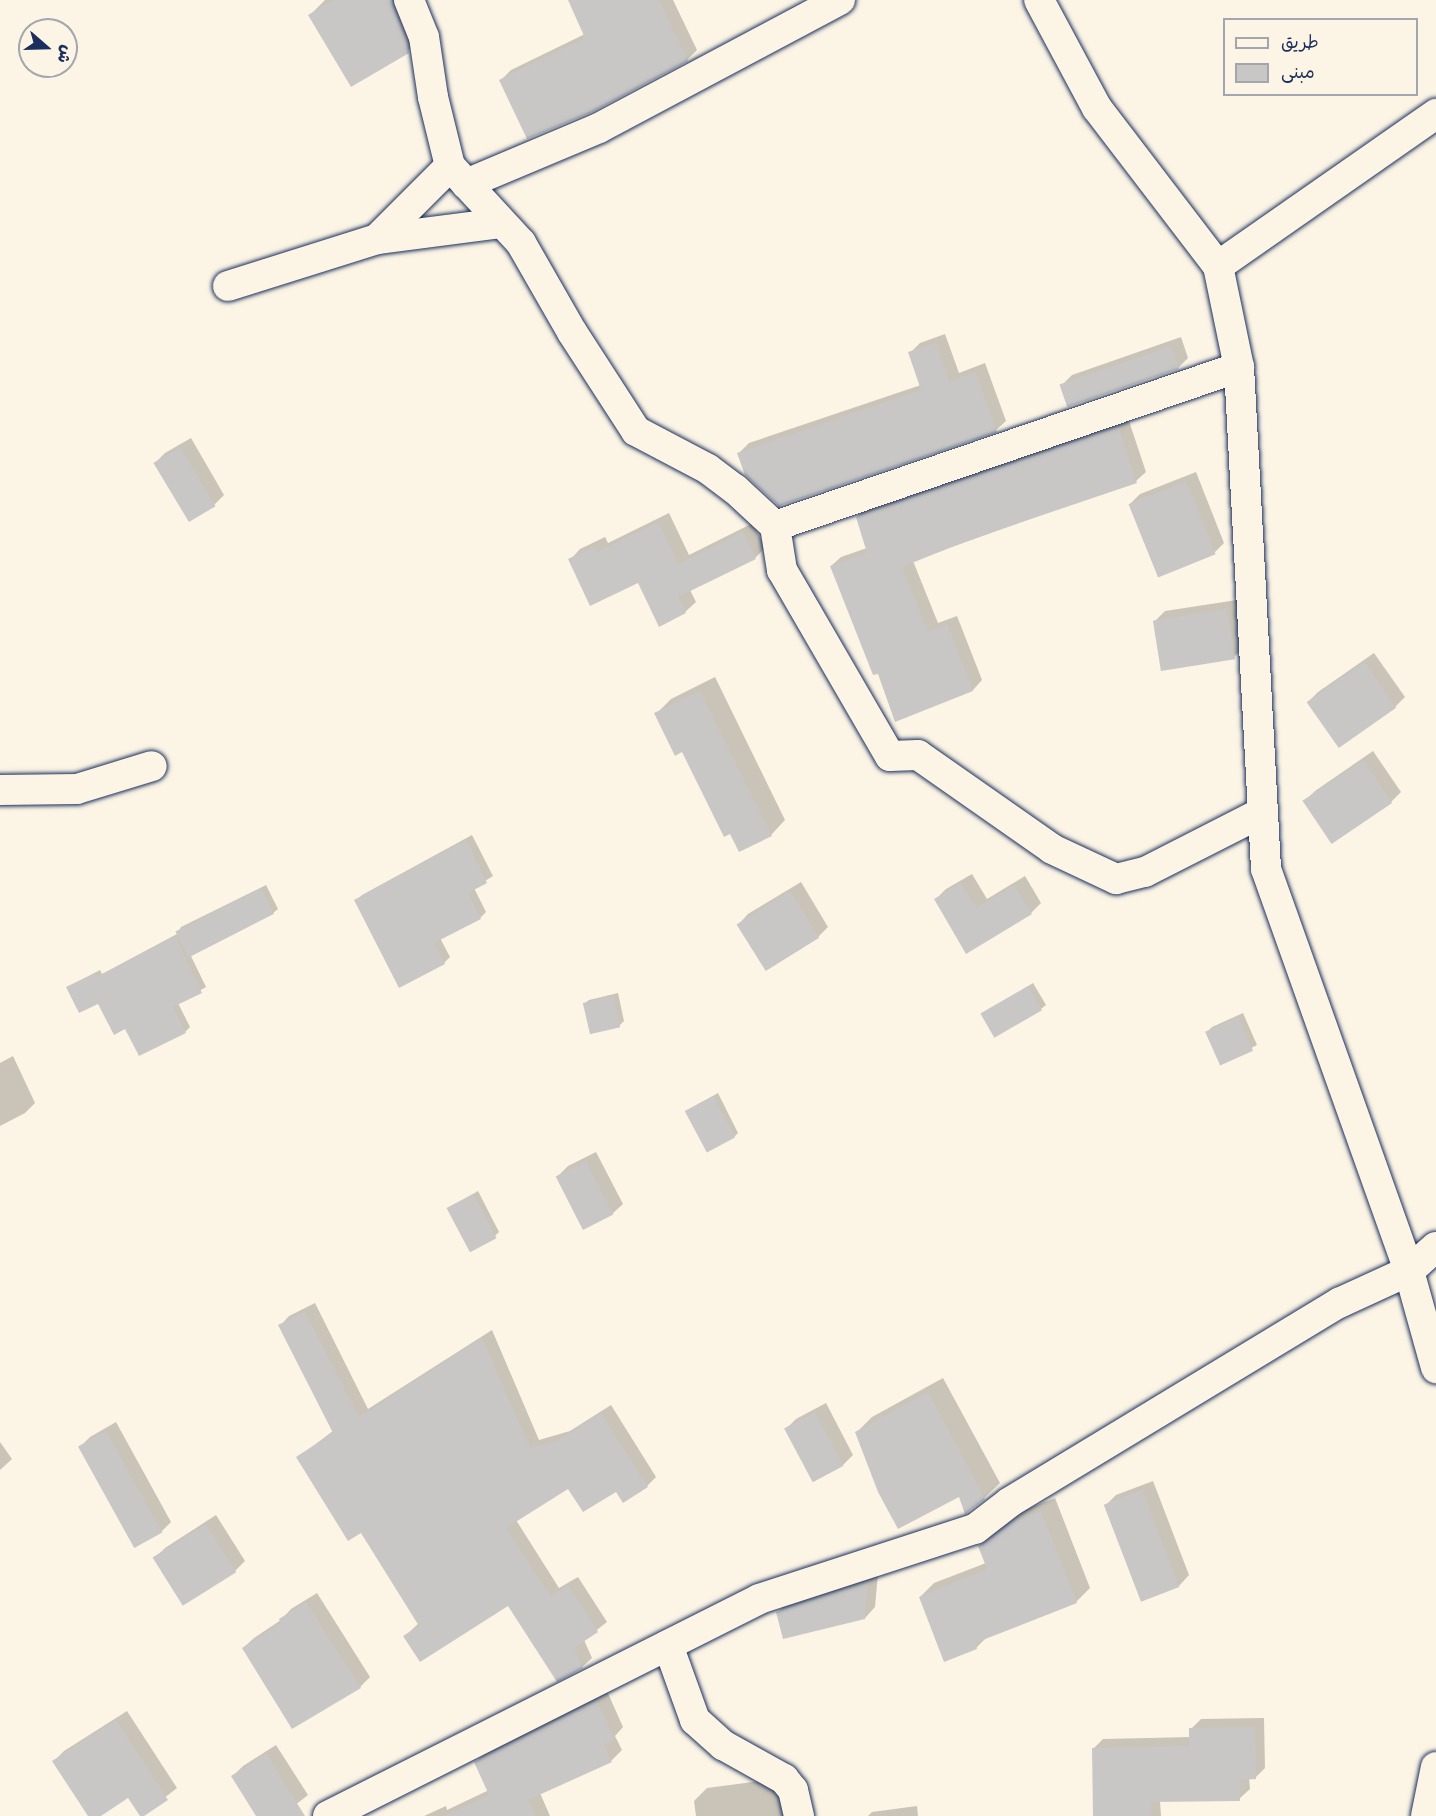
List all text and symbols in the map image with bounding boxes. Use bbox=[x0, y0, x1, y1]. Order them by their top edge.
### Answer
north arrow bbox=[18, 18, 78, 78]
legend bbox=[1223, 18, 1418, 96]
text: طريق bbox=[1281, 32, 1319, 57]
text: ش bbox=[50, 41, 77, 66]
text: مبنى bbox=[1281, 62, 1315, 87]

